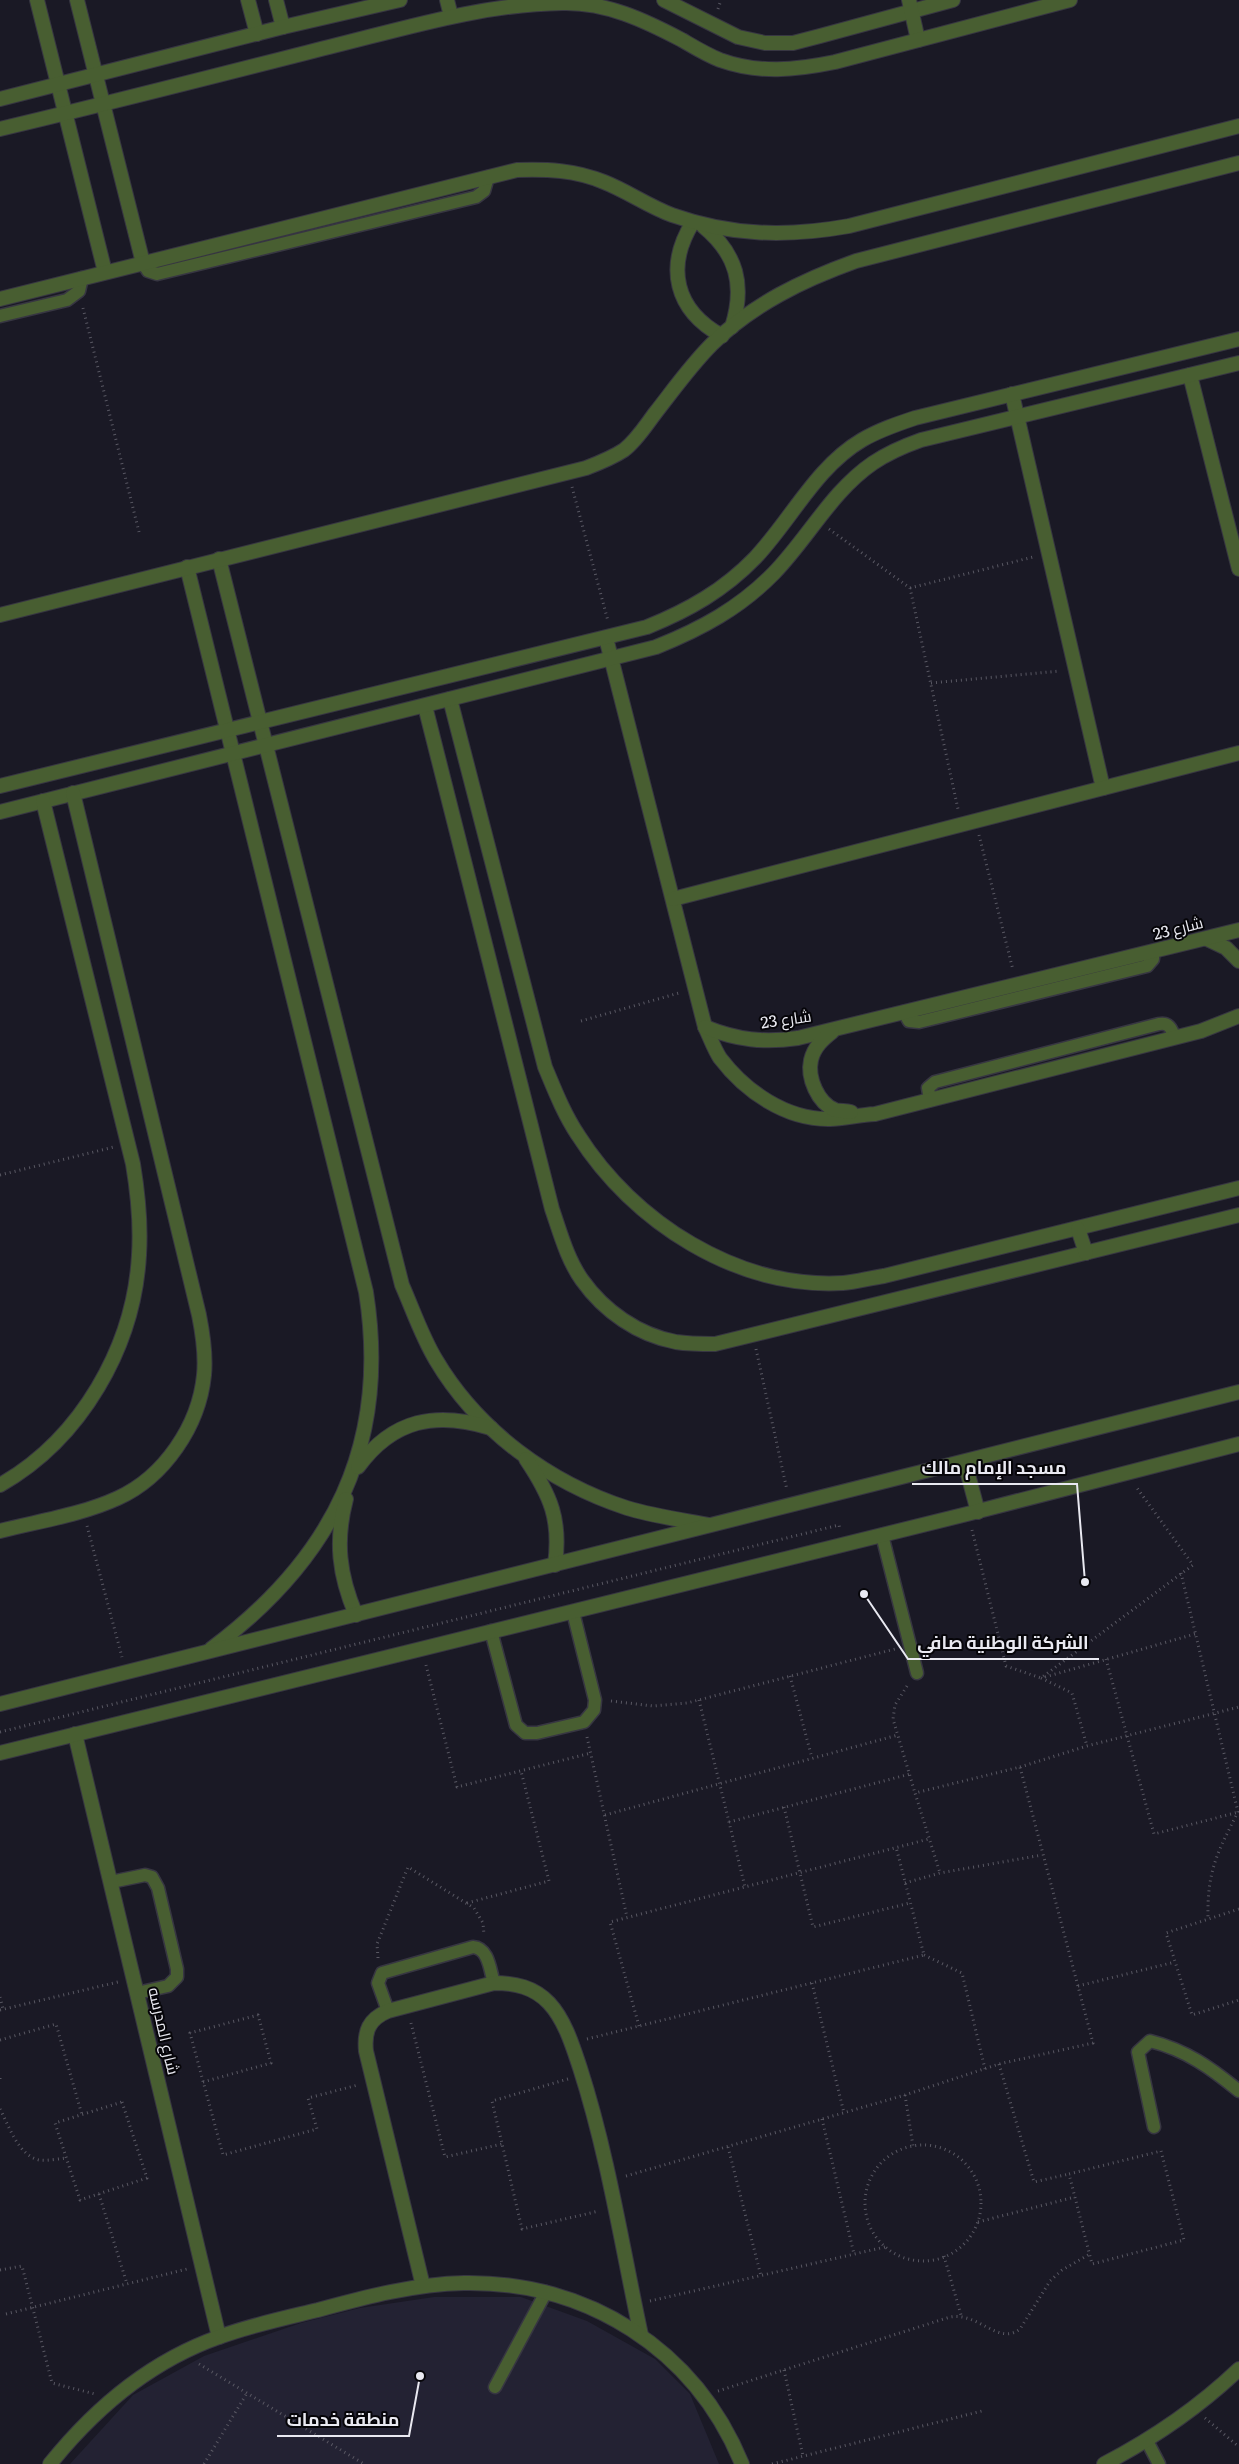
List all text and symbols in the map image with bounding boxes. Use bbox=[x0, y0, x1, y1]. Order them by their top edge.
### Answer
street label: شارع 23 bbox=[1150, 909, 1206, 946]
street label: شارع 23 bbox=[759, 1003, 813, 1034]
callout: مسجد الإمام مالك bbox=[912, 1451, 1077, 1484]
text: مسجد الإمام مالك bbox=[922, 1453, 1066, 1480]
callout: الشركة الوطنية صافي bbox=[908, 1626, 1099, 1659]
text: الشركة الوطنية صافي bbox=[917, 1628, 1089, 1658]
street label: شارع المدرسه bbox=[142, 1985, 187, 2077]
callout: منطقة خدمات bbox=[277, 2403, 409, 2436]
text: منطقة خدمات bbox=[287, 2405, 399, 2432]

